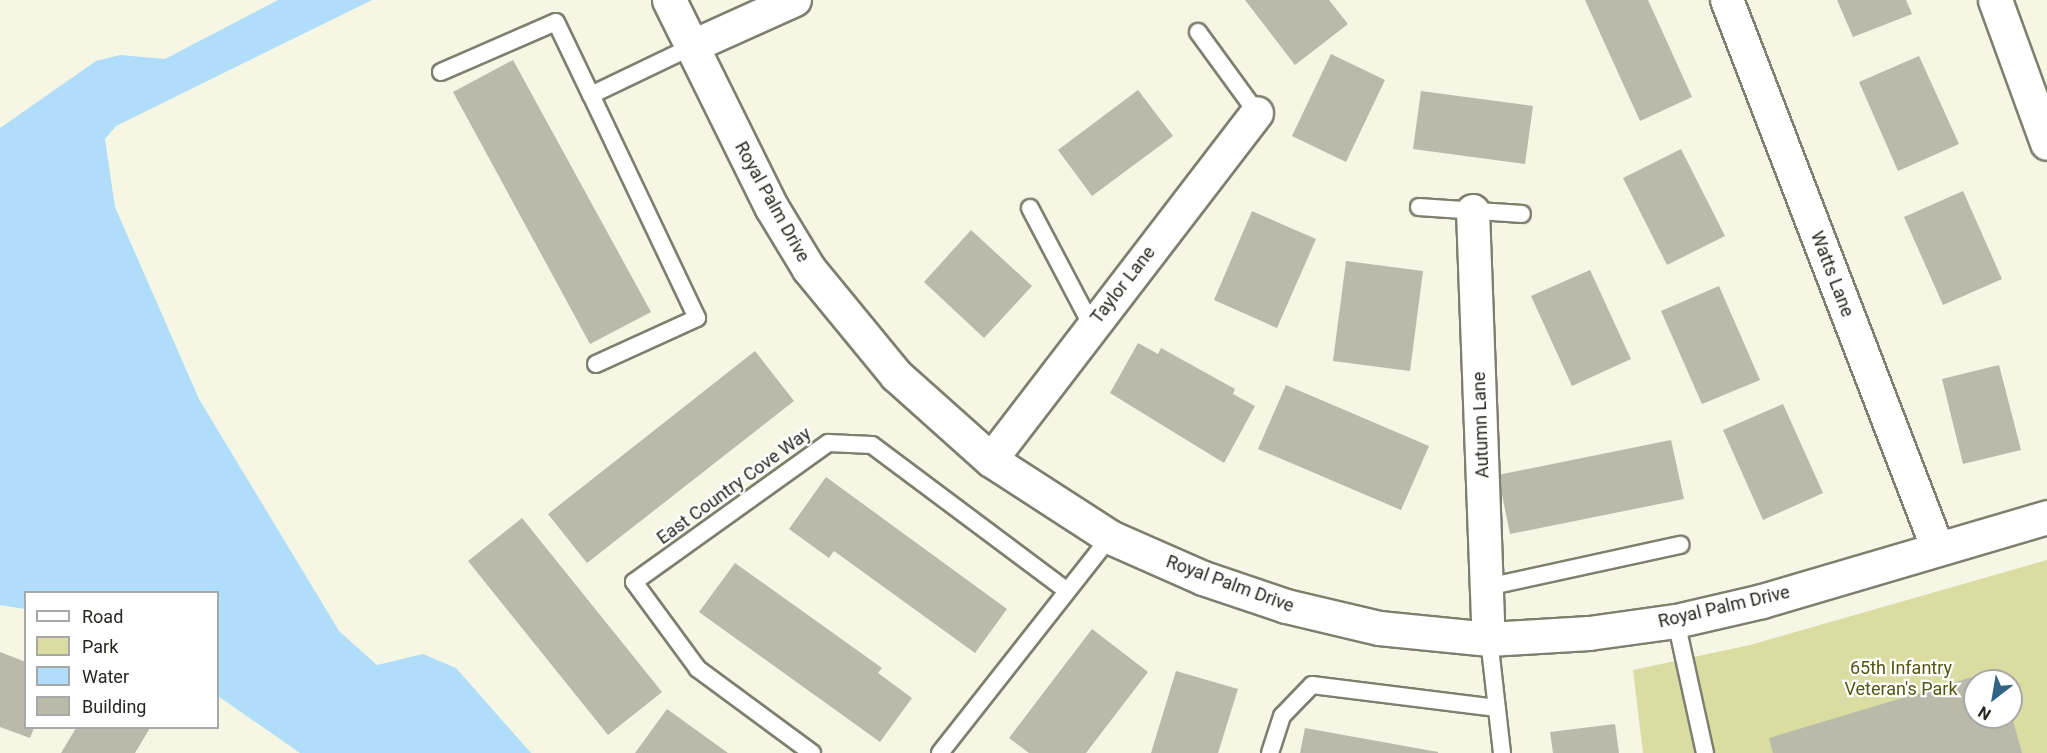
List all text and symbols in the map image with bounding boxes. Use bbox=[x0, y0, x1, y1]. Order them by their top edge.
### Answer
street label: Royal Palm Drive bbox=[730, 138, 814, 266]
street label: Watts Lane bbox=[1806, 228, 1858, 320]
street label: Taylor Lane bbox=[1086, 242, 1160, 328]
street label: Autumn Lane bbox=[1468, 371, 1494, 479]
street label: East Country Cove Way bbox=[653, 423, 815, 549]
street label: Royal Palm Drive bbox=[1163, 551, 1297, 617]
street label: Royal Palm Drive bbox=[1656, 581, 1792, 633]
legend bbox=[24, 591, 219, 729]
text: Road bbox=[82, 606, 123, 627]
text: Park bbox=[82, 636, 118, 657]
park label: 65th Infantry Veteran's Park bbox=[1844, 658, 1958, 700]
text: Water bbox=[82, 666, 129, 687]
north arrow bbox=[1963, 669, 2023, 729]
text: Building bbox=[82, 696, 146, 717]
text: N bbox=[1975, 702, 1994, 724]

